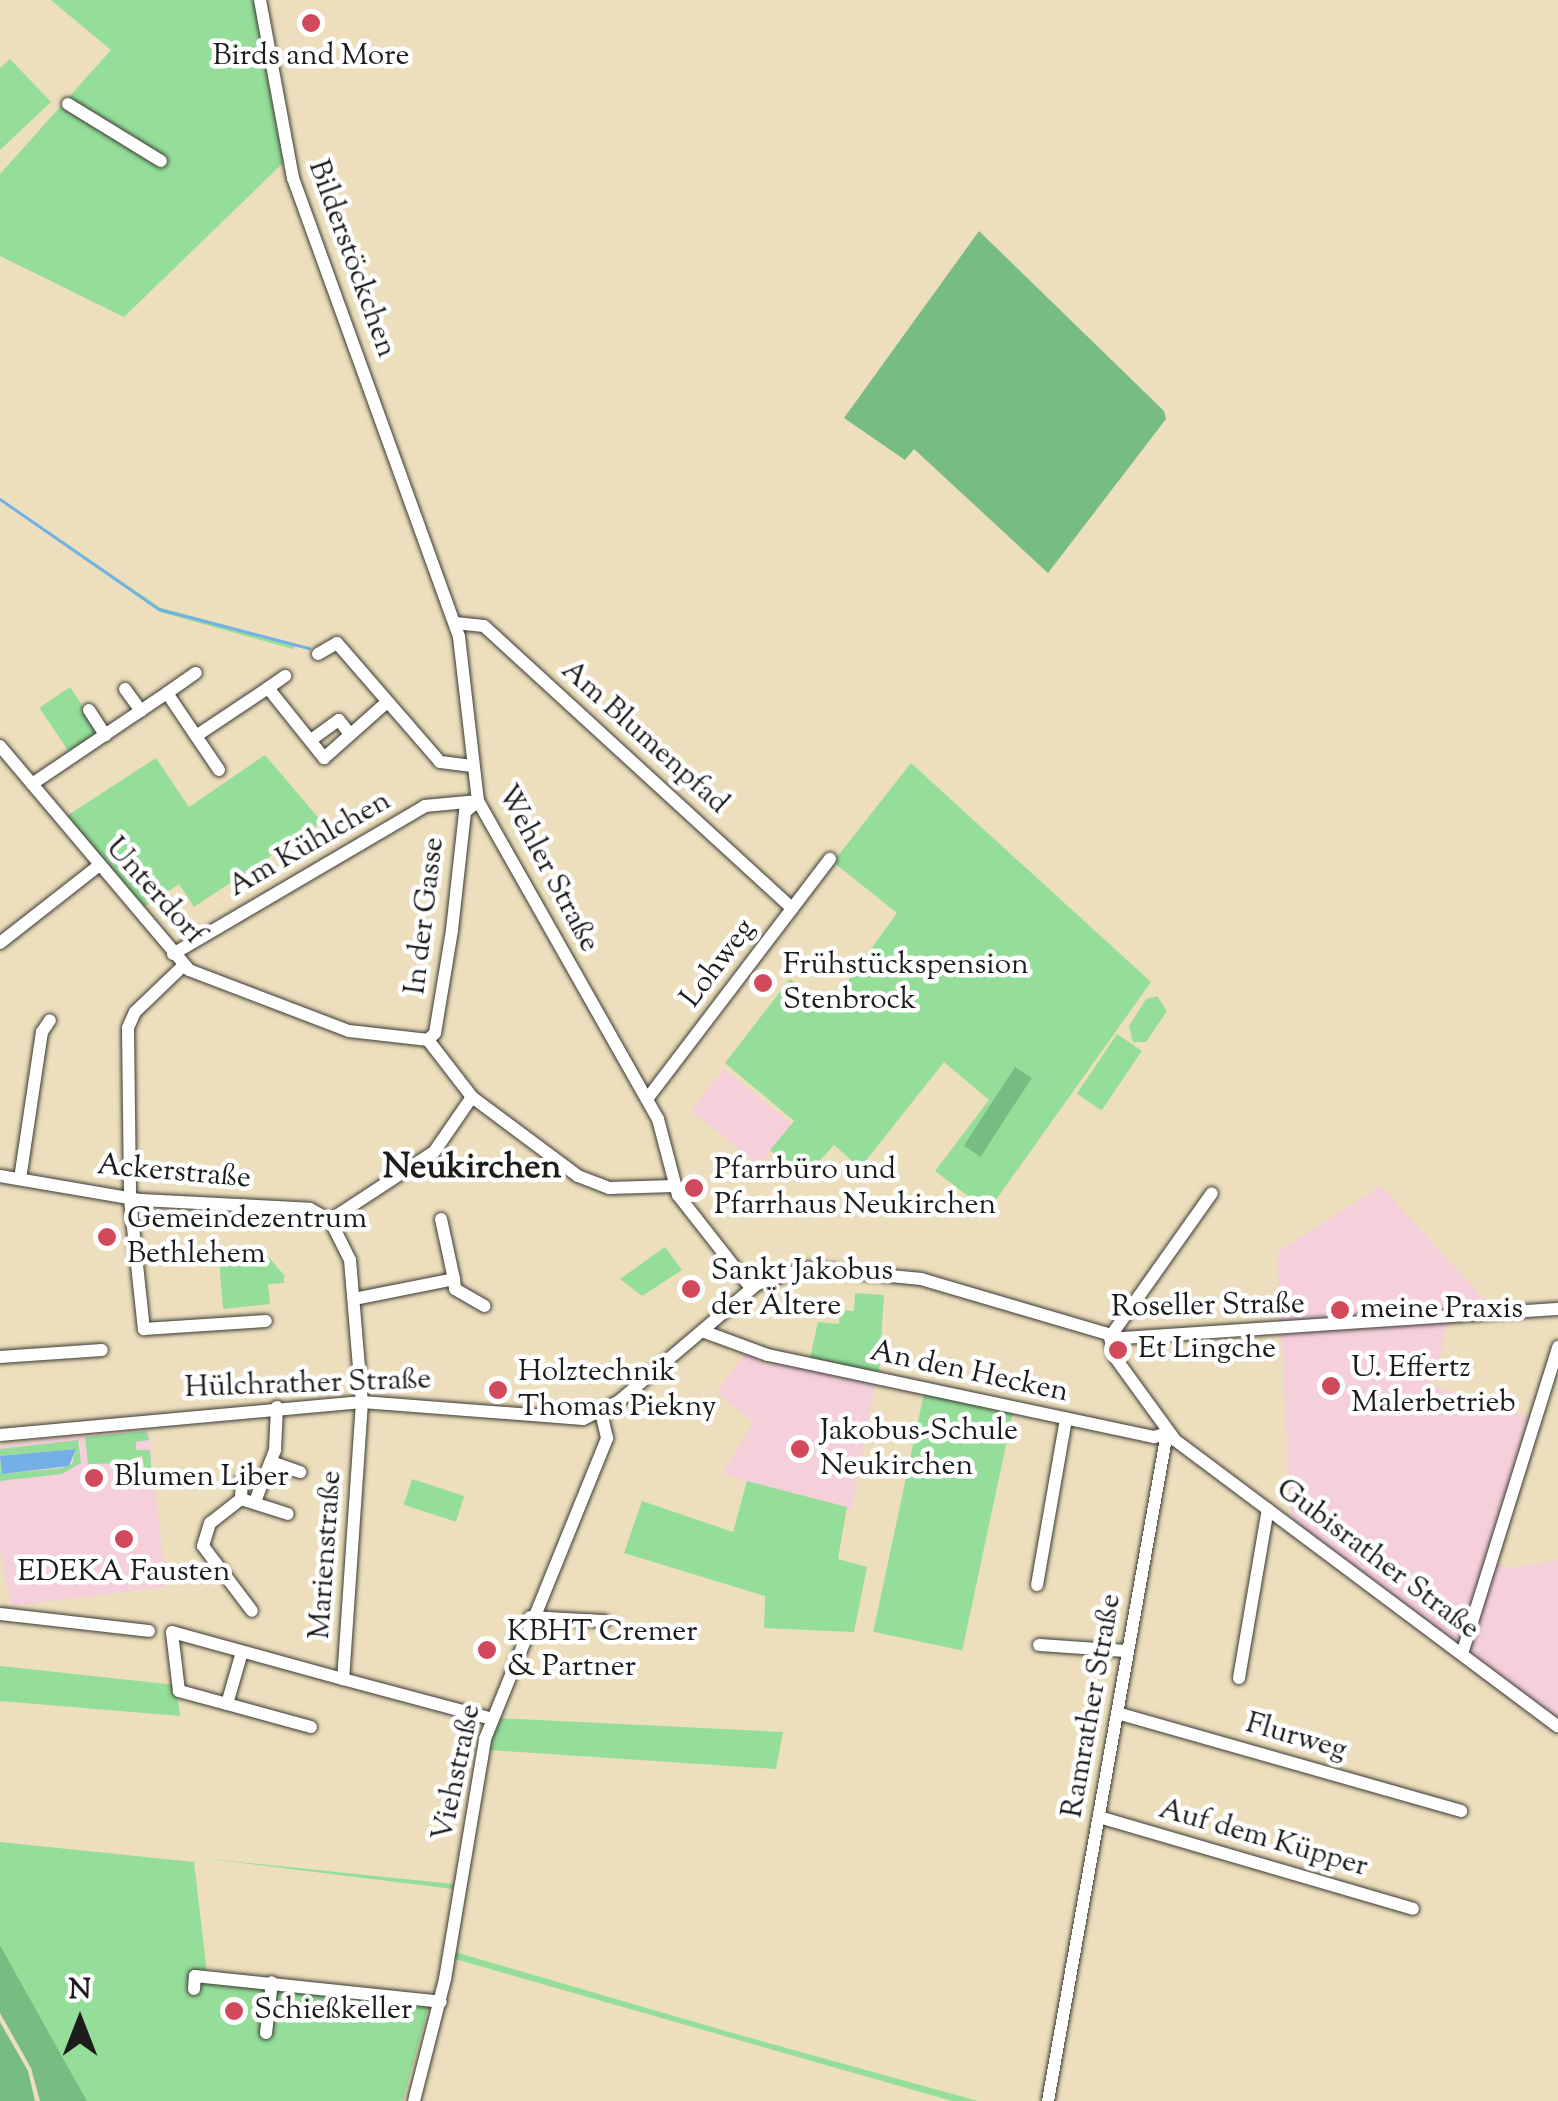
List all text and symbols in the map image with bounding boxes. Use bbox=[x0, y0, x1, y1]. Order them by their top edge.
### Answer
marker: Birds and More bbox=[300, 12, 322, 34]
place label: Birds and More bbox=[212, 39, 410, 75]
street label: Bilderstöckchen bbox=[299, 155, 403, 363]
street label: Am Blumenpfad bbox=[553, 653, 735, 823]
street label: Wehler Straße bbox=[488, 779, 606, 959]
street label: Am Kühlchen bbox=[222, 784, 398, 906]
street label: Unterdorf bbox=[96, 831, 212, 953]
street label: In der Gasse bbox=[398, 835, 454, 997]
street label: Lohweg bbox=[674, 912, 764, 1016]
place label: Frühstückspension Stenbrock bbox=[783, 948, 1029, 1018]
marker: Frühstückspension Stenbrock bbox=[752, 972, 774, 994]
street label: Ackerstraße bbox=[96, 1148, 252, 1198]
district label: Neukirchen bbox=[383, 1148, 561, 1190]
place label: Pfarrbüro und Pfarrhaus Neukirchen bbox=[714, 1153, 996, 1224]
marker: Pfarrbüro und Pfarrhaus Neukirchen bbox=[683, 1177, 705, 1199]
place label: Gemeindezentrum Bethlehem bbox=[127, 1202, 367, 1272]
marker: Gemeindezentrum Bethlehem bbox=[96, 1226, 118, 1248]
place label: Sankt Jakobus der Ältere bbox=[711, 1254, 893, 1324]
marker: Sankt Jakobus der Ältere bbox=[680, 1278, 702, 1300]
street label: Roseller Straße bbox=[1111, 1287, 1305, 1327]
place label: meine Praxis bbox=[1360, 1292, 1523, 1328]
marker: meine Praxis bbox=[1329, 1299, 1351, 1321]
place label: Et Lingche bbox=[1138, 1332, 1276, 1368]
street label: An den Hecken bbox=[867, 1334, 1071, 1412]
marker: Et Lingche bbox=[1107, 1339, 1129, 1361]
place label: U. Effertz Malerbetrieb bbox=[1351, 1351, 1516, 1422]
place label: Holztechnik Thomas Piekny bbox=[518, 1355, 716, 1426]
street label: Hülchrather Straße bbox=[184, 1363, 432, 1407]
marker: U. Effertz Malerbetrieb bbox=[1320, 1375, 1342, 1397]
marker: Holztechnik Thomas Piekny bbox=[487, 1379, 509, 1401]
place label: Jakobus-Schule Neukirchen bbox=[820, 1414, 1018, 1484]
marker: Jakobus-Schule Neukirchen bbox=[789, 1438, 811, 1460]
place label: Blumen Liber bbox=[114, 1460, 289, 1496]
marker: Blumen Liber bbox=[83, 1467, 105, 1489]
street label: Marienstraße bbox=[303, 1469, 351, 1641]
street label: Gubisrather Straße bbox=[1268, 1472, 1486, 1648]
marker: EDEKA Fausten bbox=[113, 1528, 135, 1550]
place label: EDEKA Fausten bbox=[17, 1555, 231, 1591]
street label: Ramrather Straße bbox=[1056, 1591, 1130, 1821]
place label: KBHT Cremer & Partner bbox=[507, 1615, 698, 1686]
marker: KBHT Cremer & Partner bbox=[476, 1639, 498, 1661]
street label: Viehstraße bbox=[426, 1701, 490, 1845]
street label: Flurweg bbox=[1241, 1706, 1351, 1770]
street label: Auf dem Küpper bbox=[1155, 1792, 1371, 1886]
north arrow bbox=[30, 1971, 130, 2071]
text: N bbox=[69, 1971, 91, 2011]
place label: Schießkeller bbox=[254, 1993, 412, 2029]
marker: Schießkeller bbox=[223, 2000, 245, 2022]

